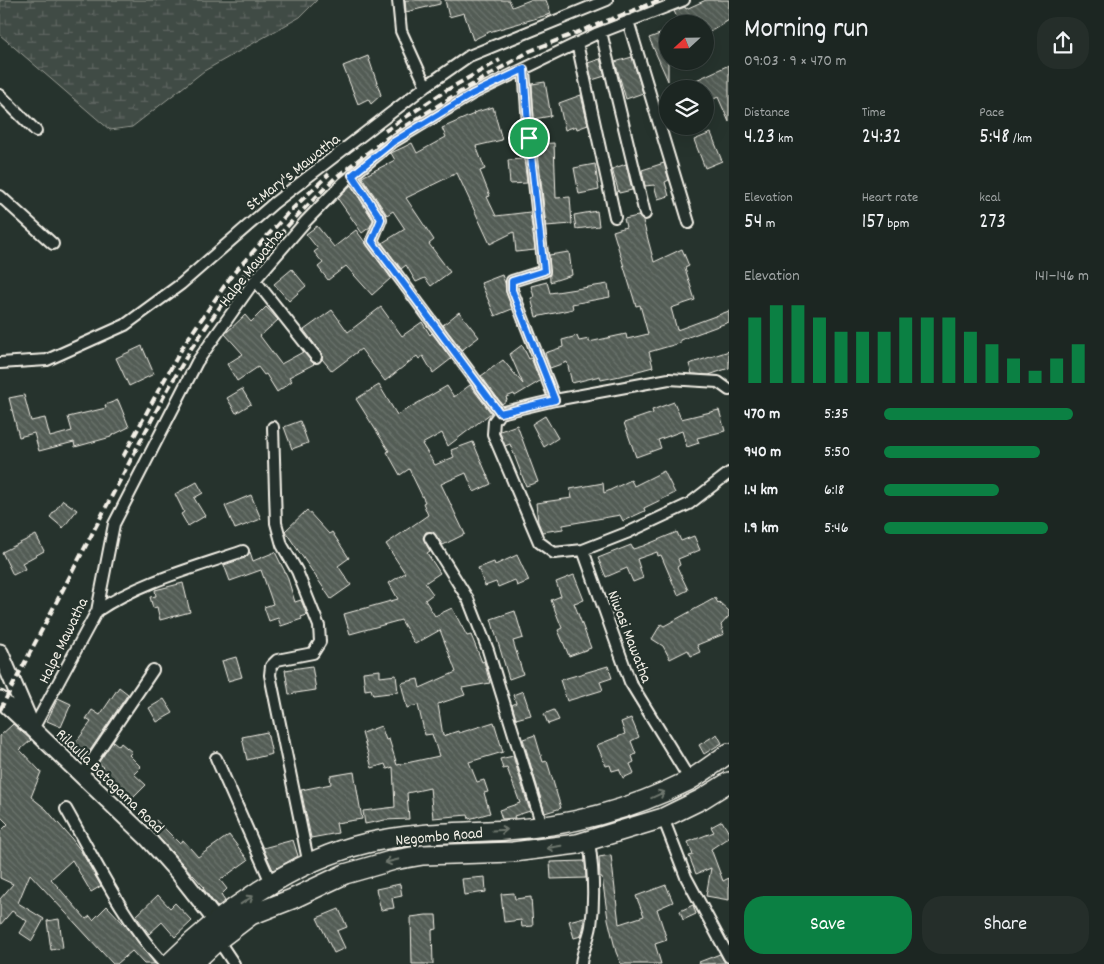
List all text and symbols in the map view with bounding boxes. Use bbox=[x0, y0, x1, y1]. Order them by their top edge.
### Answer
text: Morning run bbox=[744, 11, 868, 51]
north arrow bbox=[659, 15, 714, 70]
map controls bbox=[659, 15, 714, 135]
button: share bbox=[1037, 17, 1089, 69]
text: 09:03 · 9 × 470 m bbox=[744, 50, 847, 73]
button: layers bbox=[659, 80, 714, 135]
text: Distance bbox=[744, 103, 790, 123]
text: Time bbox=[862, 103, 886, 123]
text: Pace bbox=[979, 103, 1004, 123]
pin bbox=[508, 117, 550, 159]
text: 4.23 bbox=[744, 123, 775, 153]
text: 24:32 bbox=[862, 123, 902, 153]
text: 5:48 bbox=[979, 123, 1010, 153]
icon: arrive bbox=[515, 124, 543, 152]
street label: St.Mary's Mawatha bbox=[242, 129, 346, 217]
text: km bbox=[775, 129, 793, 149]
text: /km bbox=[1010, 129, 1032, 149]
text: Elevation bbox=[744, 188, 793, 208]
text: Heart rate bbox=[862, 188, 918, 208]
text: kcal bbox=[979, 188, 1001, 208]
text: 54 bbox=[744, 208, 762, 238]
text: 157 bbox=[862, 208, 884, 238]
text: 273 bbox=[979, 208, 1006, 238]
text: m bbox=[762, 214, 775, 234]
text: bpm bbox=[884, 214, 909, 234]
street label: Halpe Mawatha bbox=[214, 224, 290, 312]
text: Elevation bbox=[744, 265, 800, 288]
text: 141–146 m bbox=[1035, 265, 1089, 288]
text: 470 m bbox=[744, 403, 780, 426]
text: 5:35 bbox=[824, 403, 849, 426]
text: 940 m bbox=[744, 441, 781, 464]
text: 5:50 bbox=[824, 441, 850, 464]
text: 1.4 km bbox=[744, 479, 778, 502]
text: 6:18 bbox=[824, 479, 844, 502]
text: 1.9 km bbox=[744, 517, 779, 540]
text: 5:46 bbox=[824, 517, 849, 540]
street label: Niwasi Mawatha bbox=[600, 587, 657, 687]
street label: Halpe Mawatha bbox=[34, 594, 95, 688]
street label: Rilaulla Batagama Road bbox=[50, 724, 169, 840]
one-way arrow bbox=[650, 789, 665, 799]
street label: Negombo Road bbox=[395, 822, 484, 853]
one-way arrow bbox=[492, 826, 508, 835]
one-way arrow bbox=[546, 843, 562, 853]
one-way arrow bbox=[384, 857, 400, 866]
one-way arrow bbox=[240, 895, 254, 905]
button: Save bbox=[744, 896, 912, 954]
button: Share bbox=[922, 896, 1089, 954]

